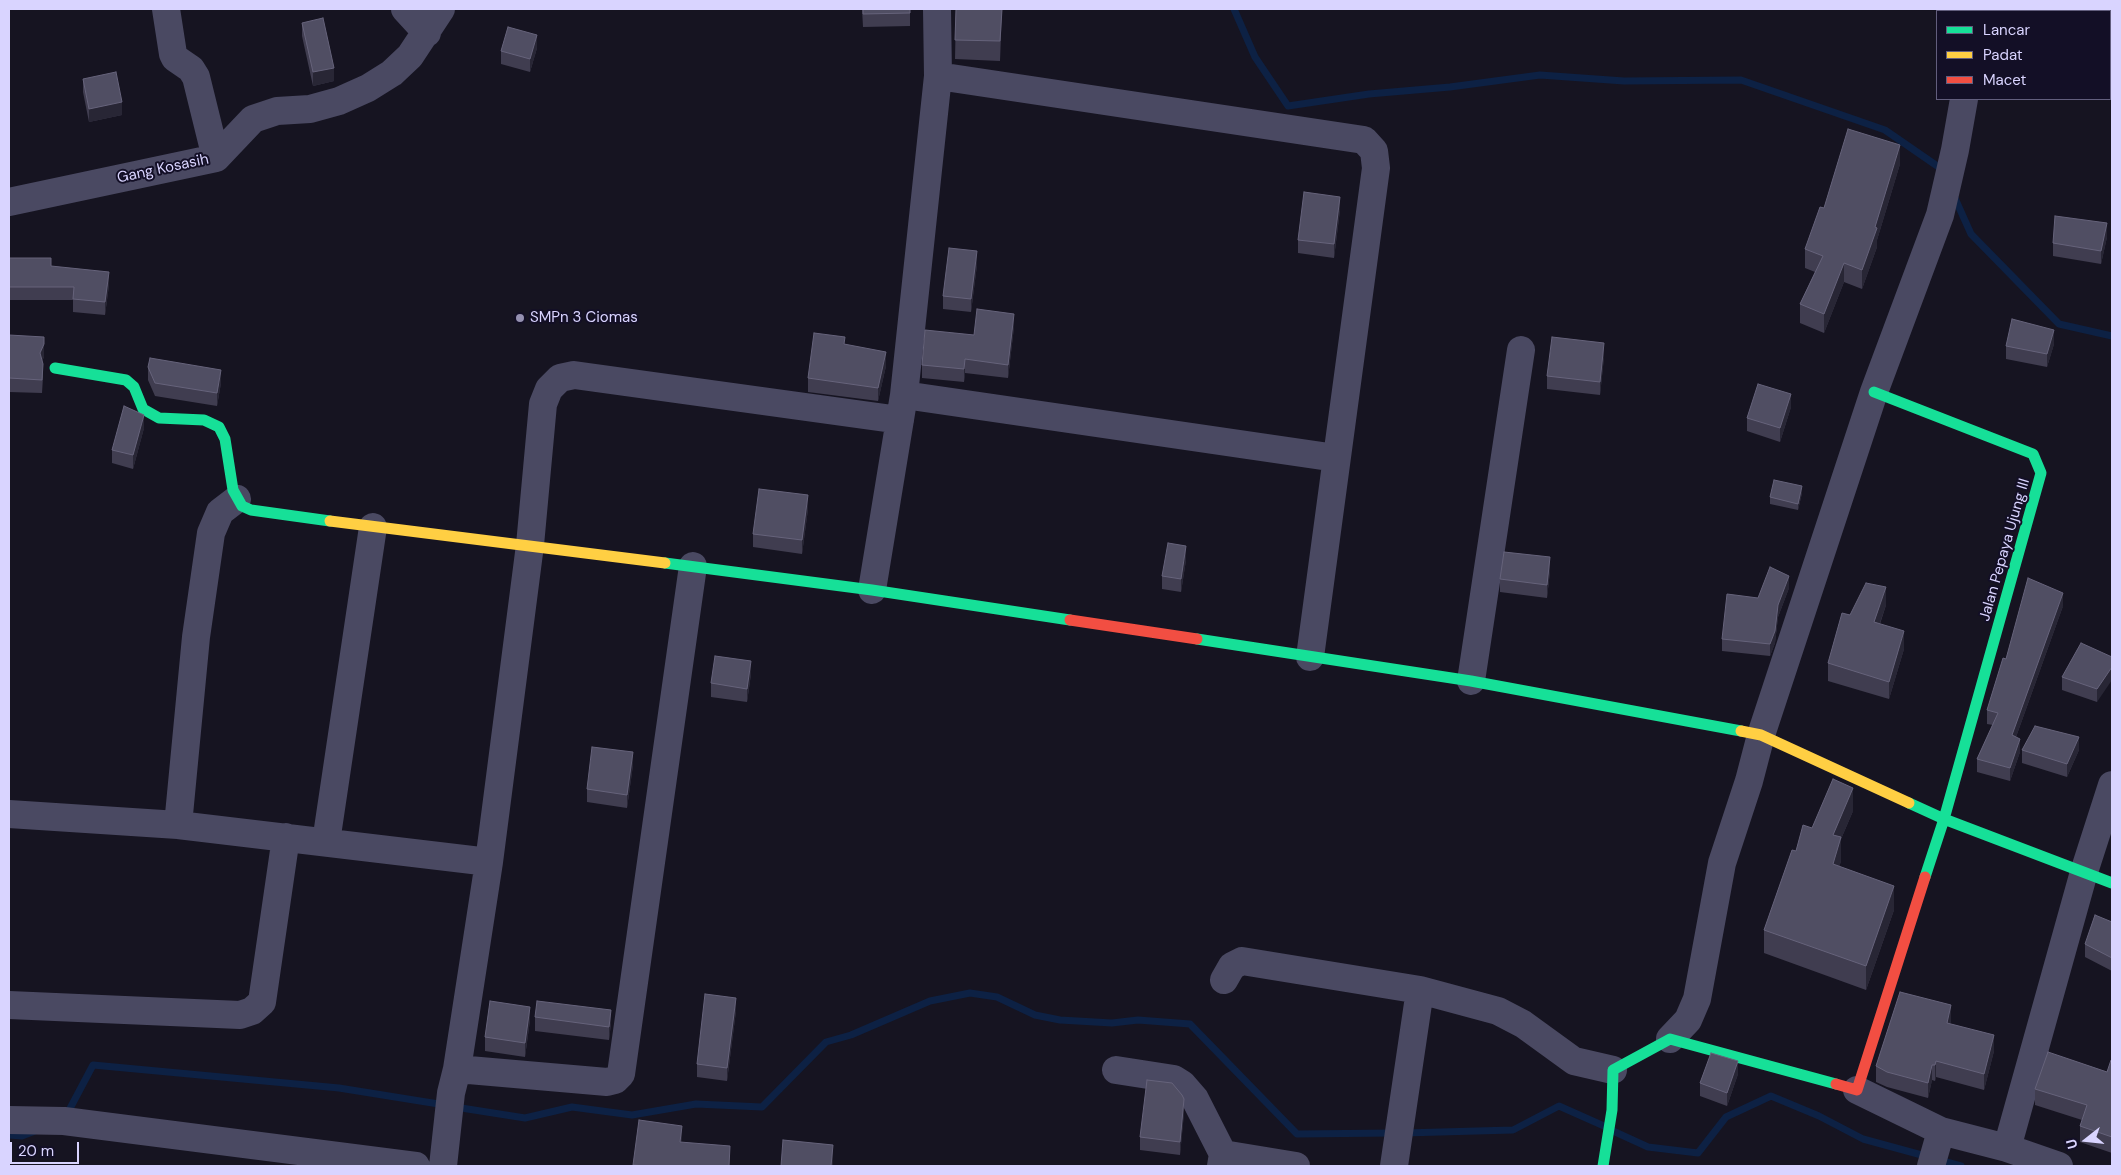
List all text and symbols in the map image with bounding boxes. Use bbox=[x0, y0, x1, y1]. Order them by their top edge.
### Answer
legend bbox=[1936, 10, 2111, 100]
text: Lancar bbox=[1983, 20, 2030, 40]
text: Padat bbox=[1983, 45, 2023, 65]
text: Macet bbox=[1983, 70, 2027, 90]
street label: Gang Kosasih bbox=[116, 151, 210, 187]
place label: SMPn 3 Ciomas bbox=[530, 309, 638, 327]
marker: SMPn 3 Ciomas bbox=[514, 312, 526, 324]
street label: Jalan Pepaya Ujung III bbox=[1976, 477, 2034, 623]
north arrow bbox=[2061, 1115, 2111, 1165]
scale bar bbox=[12, 1132, 81, 1164]
text: U bbox=[2062, 1137, 2082, 1151]
text: 20 m bbox=[18, 1141, 54, 1161]

